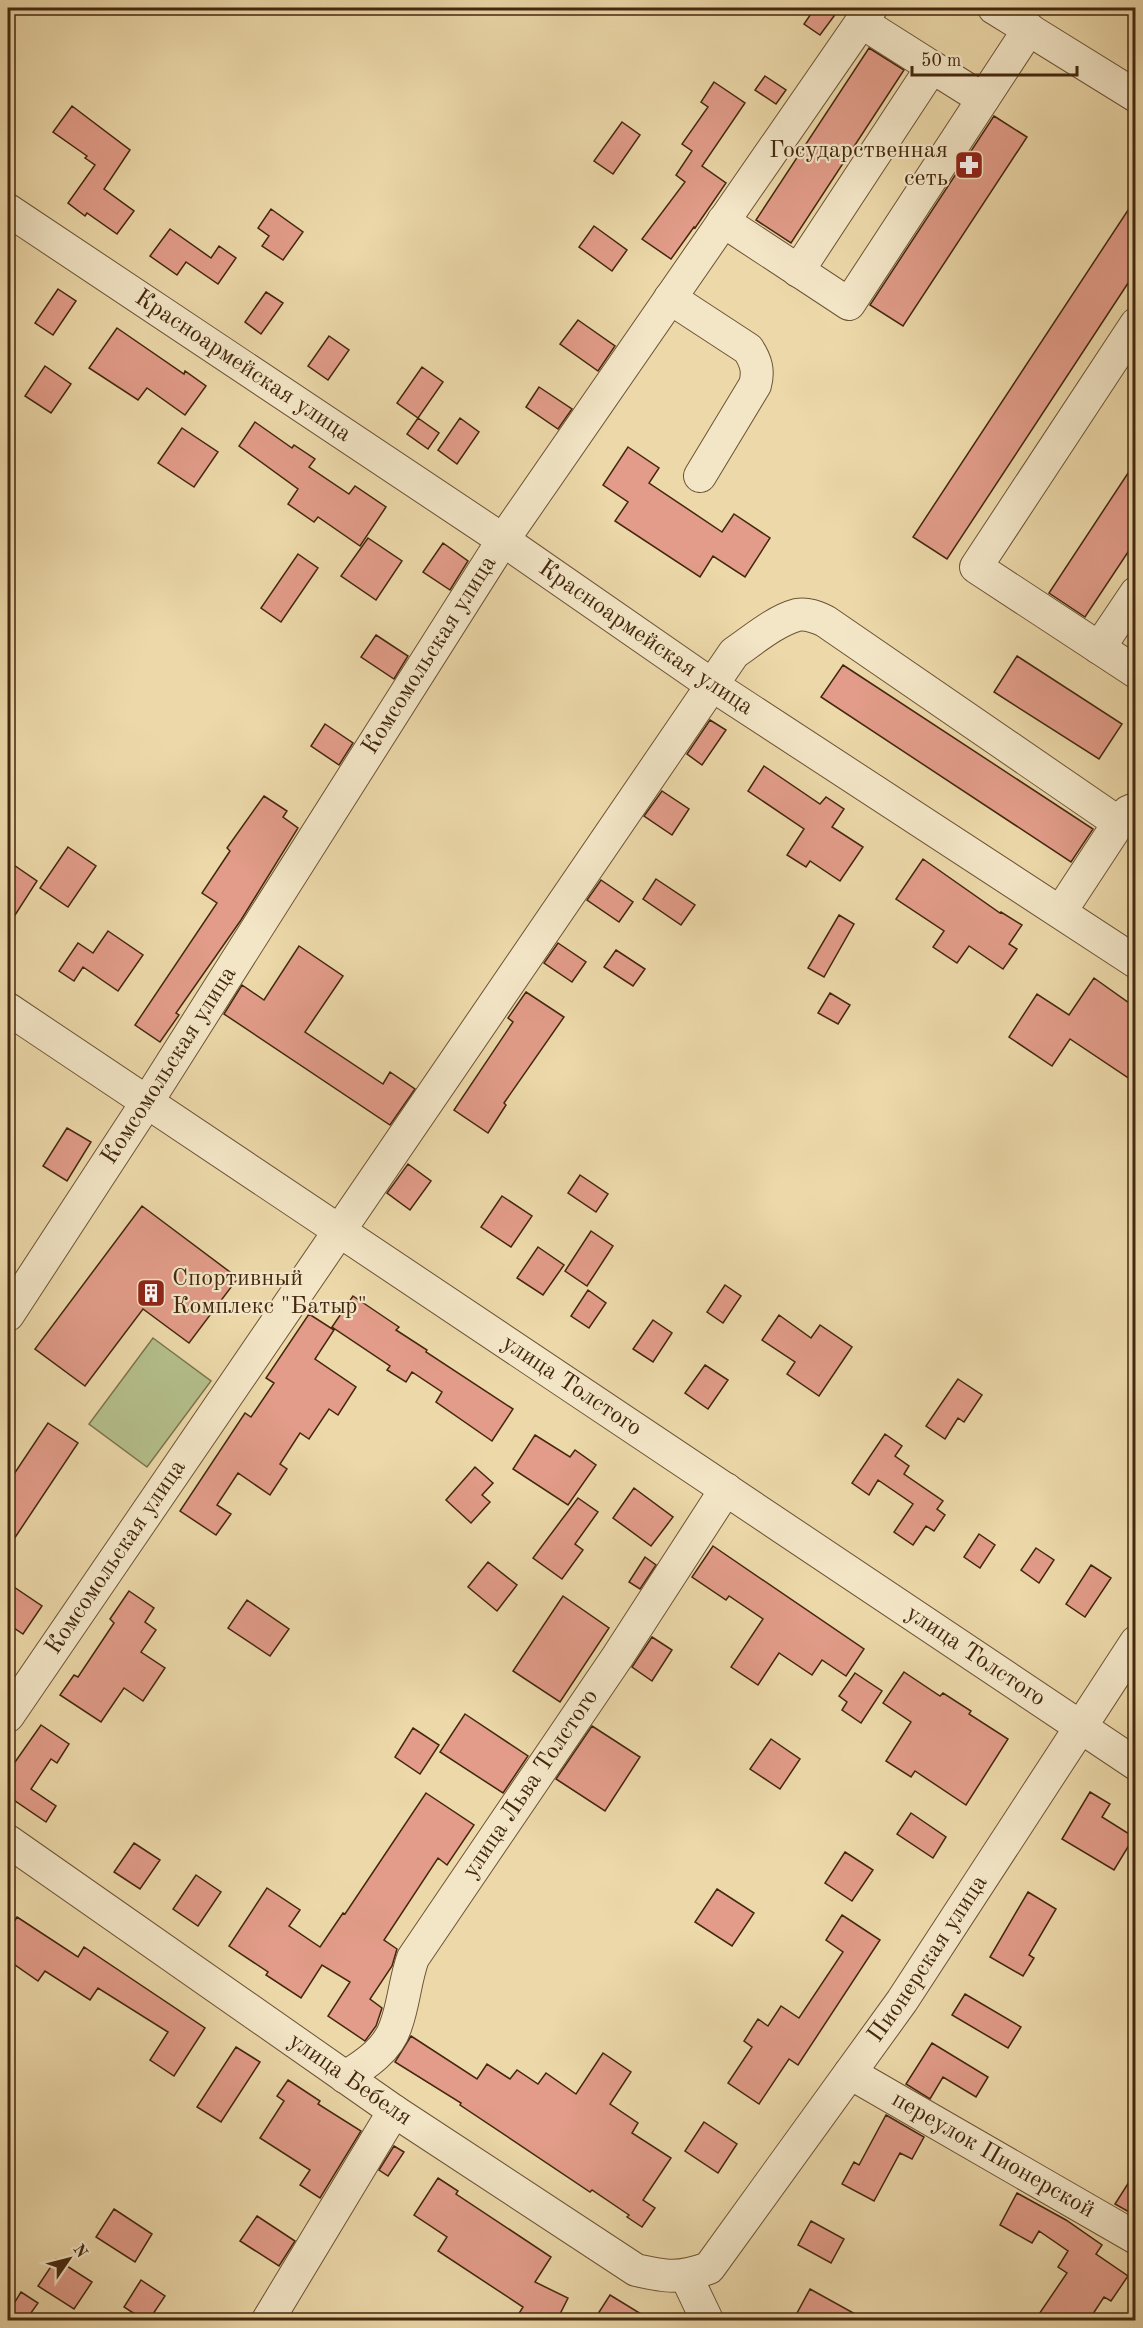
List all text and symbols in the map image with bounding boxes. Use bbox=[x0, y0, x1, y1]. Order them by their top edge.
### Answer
scale bar bbox=[912, 39, 1077, 77]
text: 50 m bbox=[921, 52, 961, 70]
place label: Государственная сеть bbox=[769, 139, 948, 191]
pharmacy icon: Государственная сеть bbox=[953, 149, 985, 181]
street label: Красноармейская улица bbox=[130, 286, 355, 447]
street label: Комсомольская улица bbox=[358, 552, 502, 759]
street label: Красноармейская улица bbox=[534, 556, 757, 720]
street label: Комсомольская улица bbox=[98, 962, 241, 1169]
place label: Спортивный Комплекс "Батыр" bbox=[172, 1267, 367, 1319]
building icon: Спортивный Комплекс "Батыр" bbox=[135, 1277, 167, 1309]
street label: улица Толстого bbox=[497, 1331, 646, 1441]
street label: Комсомольская улица bbox=[42, 1456, 191, 1659]
street label: улица Толстого bbox=[901, 1601, 1050, 1712]
street label: улица Льва Толстого bbox=[459, 1685, 604, 1883]
street label: Пионерская улица bbox=[864, 1871, 992, 2047]
street label: улица Бебеля bbox=[284, 2029, 415, 2131]
street label: переулок Пионерской bbox=[887, 2088, 1098, 2223]
north arrow bbox=[39, 2229, 99, 2289]
text: N bbox=[70, 2242, 90, 2262]

